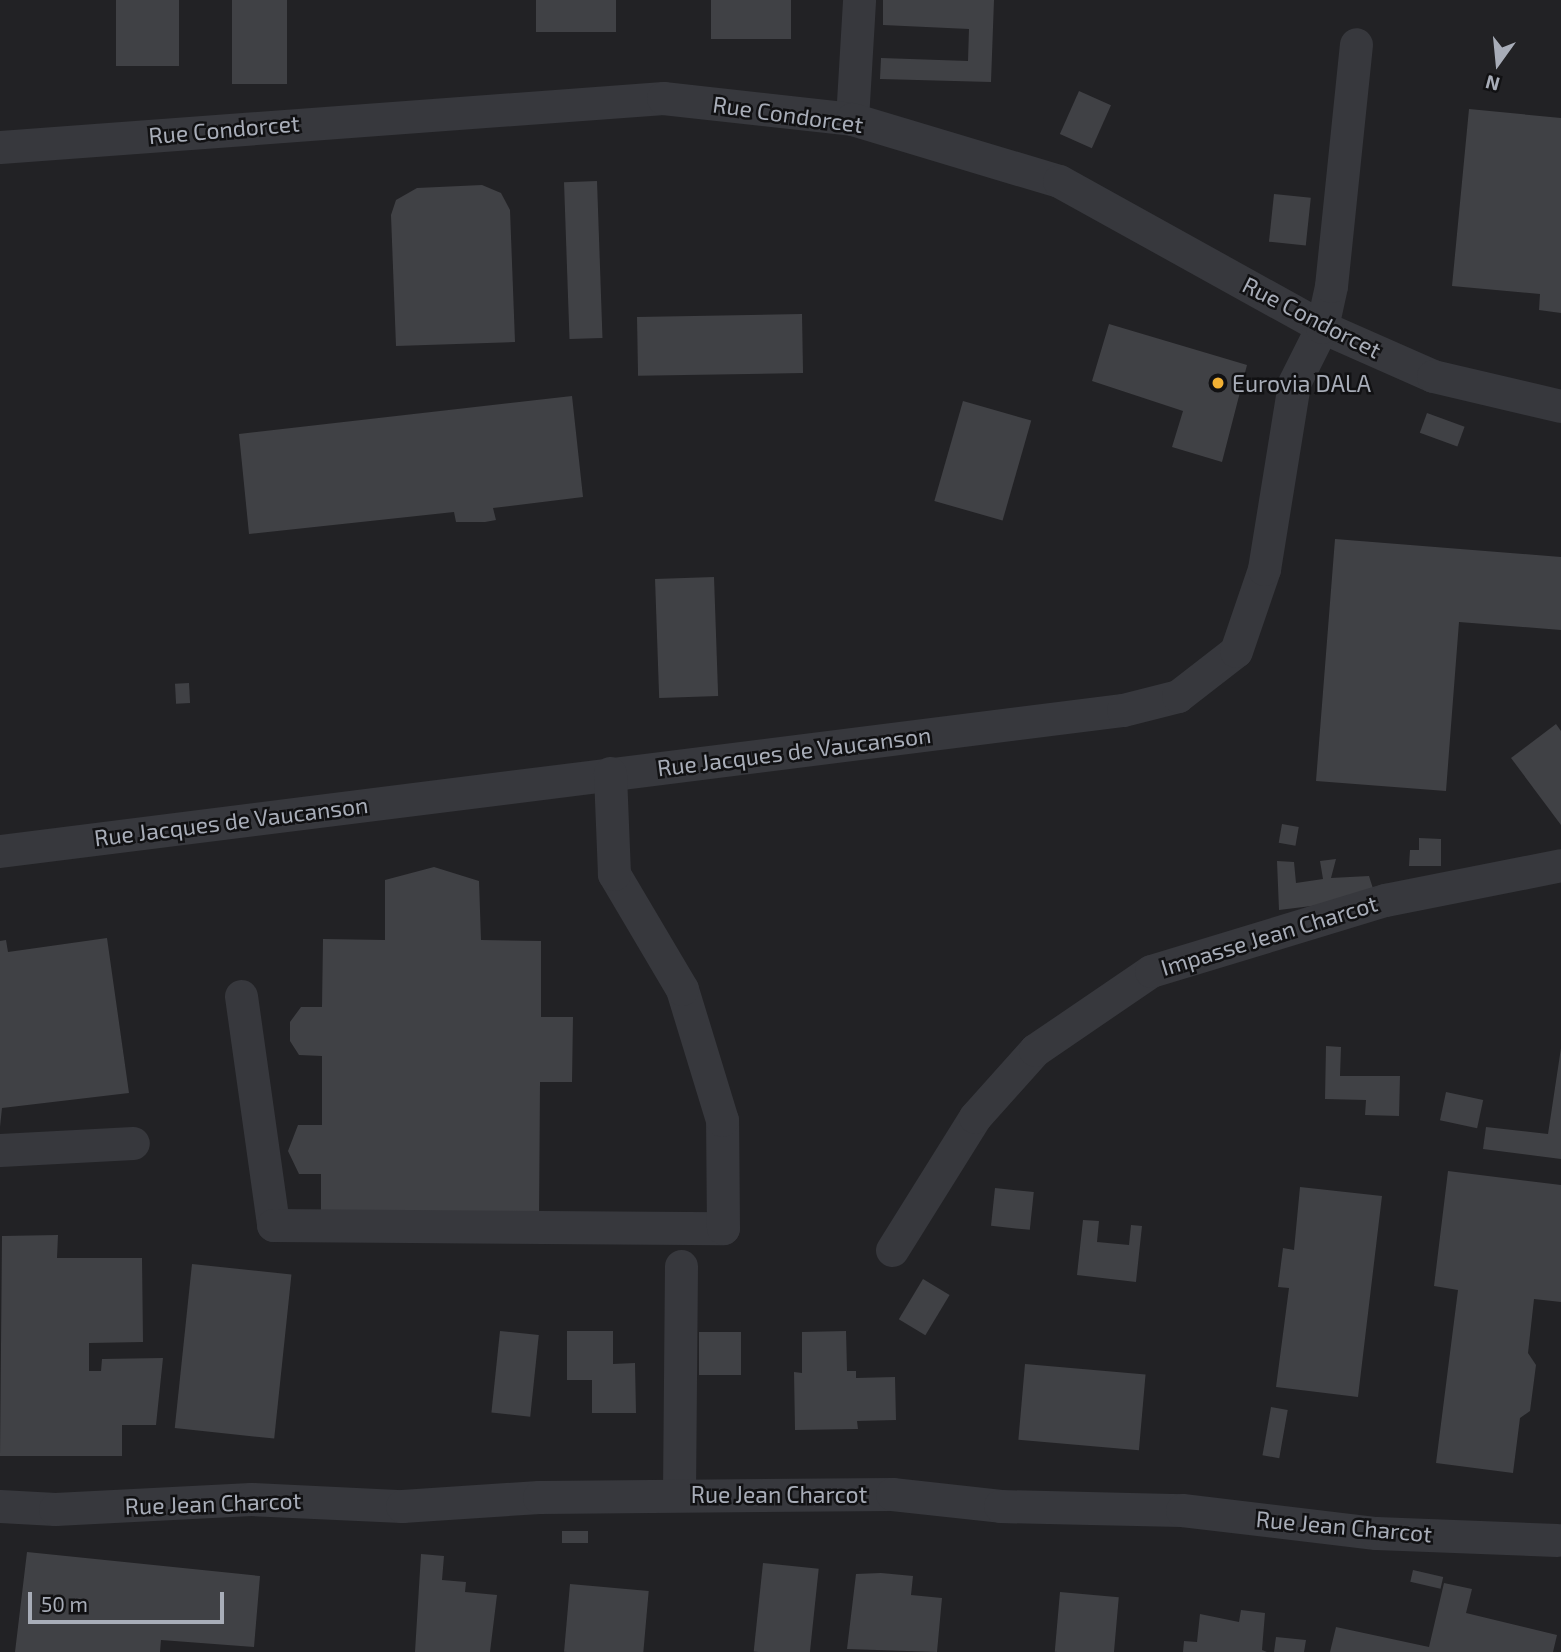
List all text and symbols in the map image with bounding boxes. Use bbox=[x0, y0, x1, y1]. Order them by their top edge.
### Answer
north arrow bbox=[1463, 28, 1533, 98]
text: N bbox=[1483, 71, 1502, 97]
street label: Rue Condorcet bbox=[711, 90, 865, 138]
street label: Rue Condorcet bbox=[147, 109, 301, 149]
street label: Rue Condorcet bbox=[1238, 270, 1386, 364]
place label: Eurovia DALA bbox=[1232, 369, 1371, 397]
marker: Eurovia DALA bbox=[1210, 375, 1226, 391]
street label: Rue Jacques de Vaucanson bbox=[655, 720, 933, 782]
street label: Rue Jacques de Vaucanson bbox=[92, 790, 370, 852]
street label: Impasse Jean Charcot bbox=[1157, 889, 1381, 981]
street label: Rue Jean Charcot bbox=[691, 1480, 867, 1508]
street label: Rue Jean Charcot bbox=[124, 1486, 302, 1520]
street label: Rue Jean Charcot bbox=[1255, 1505, 1433, 1547]
scale bar bbox=[32, 1578, 228, 1622]
text: 50 m bbox=[41, 1591, 88, 1616]

